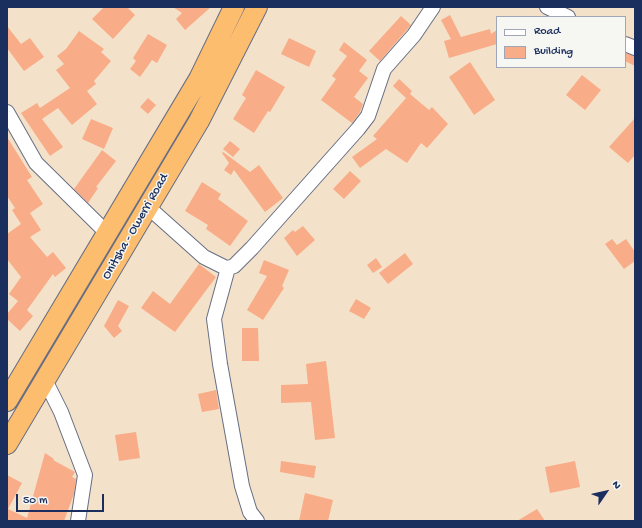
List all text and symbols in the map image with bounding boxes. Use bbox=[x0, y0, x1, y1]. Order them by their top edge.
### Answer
legend bbox=[496, 16, 626, 68]
text: Road bbox=[534, 25, 560, 39]
text: Building bbox=[534, 45, 573, 59]
street label: Onitsha - Owerri Road bbox=[99, 171, 173, 283]
north arrow bbox=[586, 472, 626, 512]
text: N bbox=[609, 479, 623, 492]
scale bar bbox=[18, 486, 106, 512]
text: 50 m bbox=[23, 494, 48, 508]

